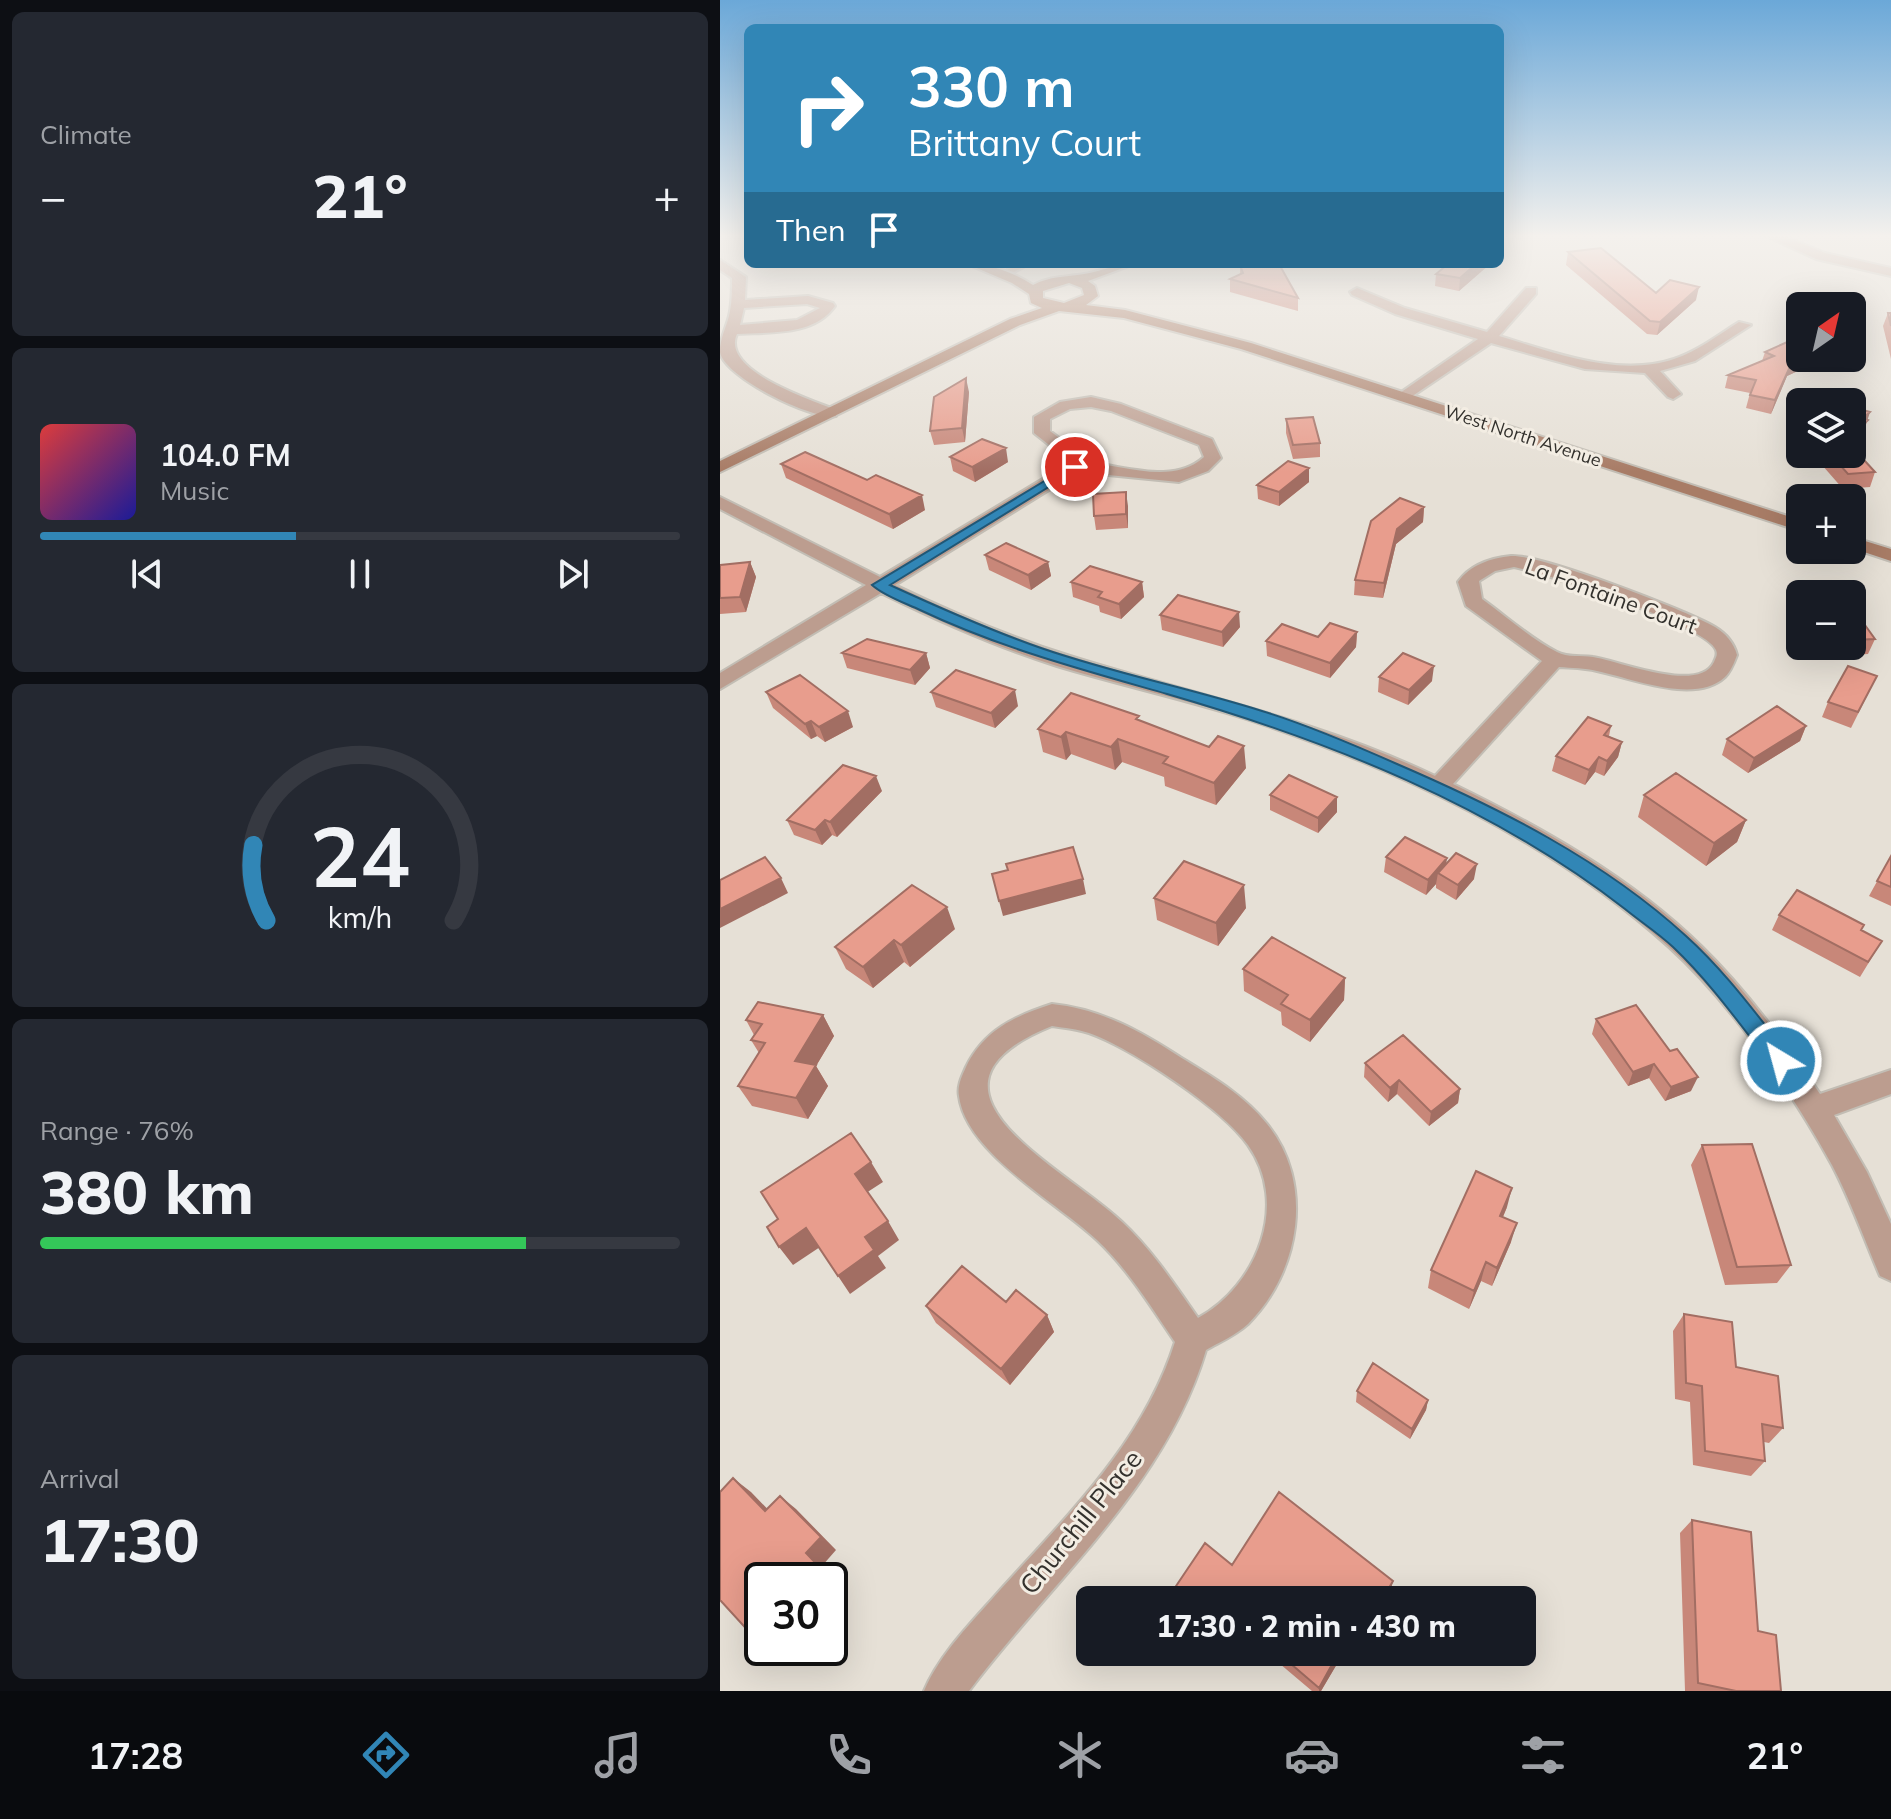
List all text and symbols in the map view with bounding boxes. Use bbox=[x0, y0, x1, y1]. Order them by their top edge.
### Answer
text: 330 m bbox=[908, 51, 1075, 121]
icon: right bbox=[776, 56, 880, 160]
text: Climate bbox=[40, 118, 132, 151]
text: Brittany Court bbox=[908, 120, 1141, 165]
text: 21° bbox=[312, 158, 408, 233]
text: − bbox=[40, 169, 66, 224]
text: + bbox=[654, 169, 680, 224]
icon: arrive bbox=[862, 208, 906, 252]
text: Then bbox=[776, 211, 846, 249]
north arrow bbox=[1786, 292, 1866, 372]
map controls bbox=[1786, 292, 1866, 660]
button: layers bbox=[1786, 388, 1866, 468]
street label: West North Avenue bbox=[1442, 399, 1604, 472]
pin bbox=[1041, 433, 1109, 501]
text: 104.0 FM bbox=[160, 436, 291, 474]
icon: arrive bbox=[1053, 445, 1097, 489]
text: Music bbox=[160, 474, 229, 507]
button: + bbox=[1786, 484, 1866, 564]
icon: previous bbox=[125, 552, 169, 596]
icon: pause bbox=[338, 552, 382, 596]
icon: next bbox=[551, 552, 595, 596]
street label: La Fontaine Court bbox=[1521, 552, 1701, 640]
button: − bbox=[1786, 580, 1866, 660]
text: 24 bbox=[310, 803, 410, 908]
text: km/h bbox=[328, 900, 392, 936]
position arrow bbox=[1739, 1019, 1823, 1103]
text: Range · 76% bbox=[40, 1114, 194, 1147]
text: 380 km bbox=[40, 1154, 254, 1229]
street label: Churchill Place bbox=[1012, 1443, 1149, 1601]
text: Arrival bbox=[40, 1462, 120, 1495]
text: 17:30 bbox=[40, 1502, 200, 1577]
speed limit sign: 30 bbox=[744, 1562, 848, 1666]
text: 17:30 · 2 min · 430 m bbox=[1156, 1607, 1456, 1645]
icon: directions bbox=[358, 1727, 414, 1783]
icon: music bbox=[590, 1727, 646, 1783]
icon: phone bbox=[821, 1727, 877, 1783]
icon: climate bbox=[1052, 1727, 1108, 1783]
icon: car bbox=[1284, 1727, 1340, 1783]
icon: filters bbox=[1515, 1727, 1571, 1783]
text: 17:28 bbox=[88, 1733, 183, 1778]
text: 21° bbox=[1746, 1733, 1803, 1778]

